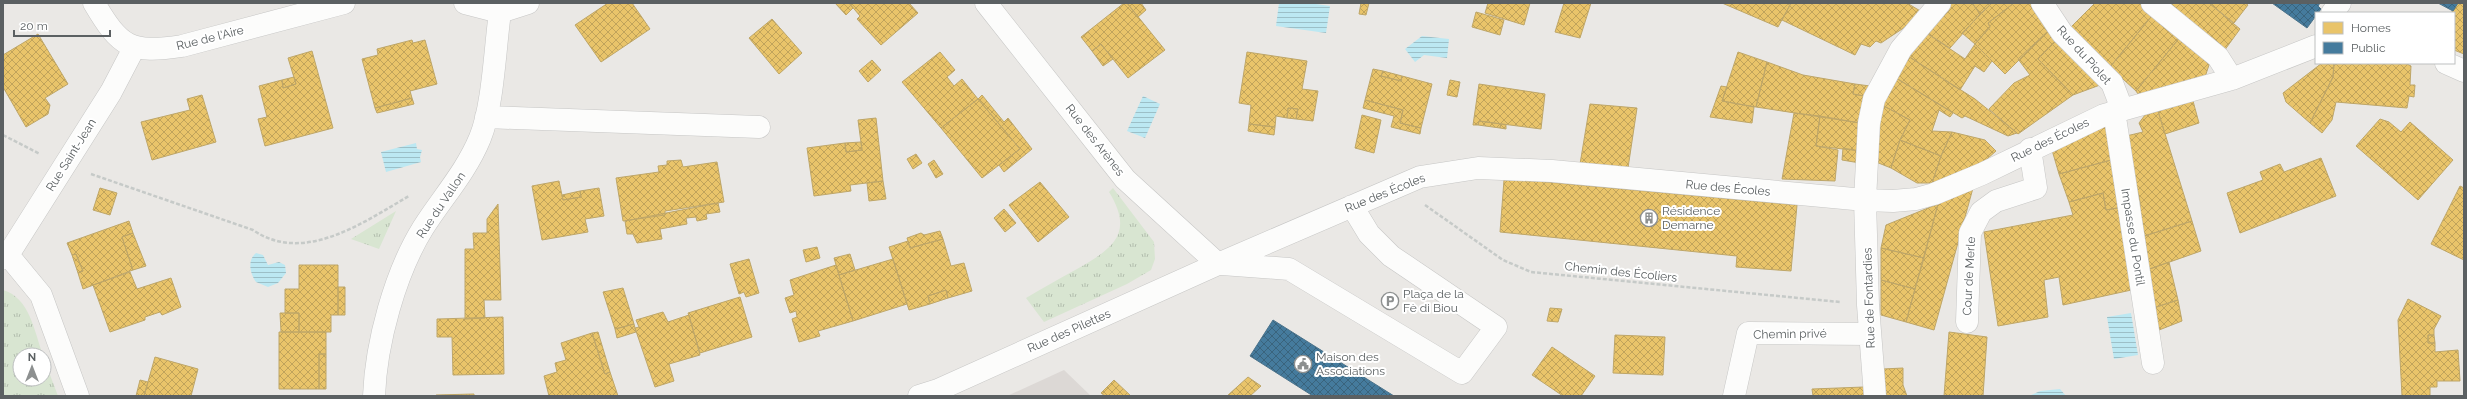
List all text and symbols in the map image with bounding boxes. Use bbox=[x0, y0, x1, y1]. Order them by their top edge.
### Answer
scale bar bbox=[14, 12, 110, 38]
legend bbox=[2315, 12, 2455, 64]
text: 20 m bbox=[20, 19, 48, 33]
text: Homes bbox=[2351, 21, 2391, 35]
street label: Rue de l'Aire bbox=[175, 23, 245, 53]
street label: Rue du Piolet bbox=[2054, 23, 2114, 87]
text: Public bbox=[2351, 41, 2386, 55]
street label: Rue des Arènes bbox=[1063, 101, 1127, 179]
street label: Rue des Écoles bbox=[2009, 115, 2092, 165]
street label: Rue Saint-Jean bbox=[43, 116, 99, 194]
street label: Rue du Vallon bbox=[414, 169, 468, 241]
street label: Rue des Écoles bbox=[1343, 170, 1427, 215]
street label: Rue des Écoles bbox=[1685, 177, 1771, 199]
street label: Impasse du Pontil bbox=[2118, 187, 2148, 288]
place label: Résidence Demarne bbox=[1662, 204, 1720, 232]
building icon: Résidence Demarne bbox=[1639, 208, 1659, 228]
street label: Cour de Merle bbox=[1960, 236, 1978, 316]
street label: Rue de Fontardies bbox=[1860, 247, 1878, 349]
street label: Chemin des Écoliers bbox=[1564, 259, 1678, 285]
place label: Plaça de la Fè di Biou bbox=[1403, 287, 1464, 315]
parking icon: Plaça de la Fè di Biou bbox=[1380, 291, 1400, 311]
street label: Rue des Pilettes bbox=[1025, 306, 1113, 356]
street label: Chemin privé bbox=[1753, 326, 1827, 342]
north arrow bbox=[12, 347, 52, 387]
place label: Maison des Associations bbox=[1316, 350, 1385, 378]
text: N bbox=[28, 351, 36, 364]
public building icon: Maison des Associations bbox=[1293, 354, 1313, 374]

